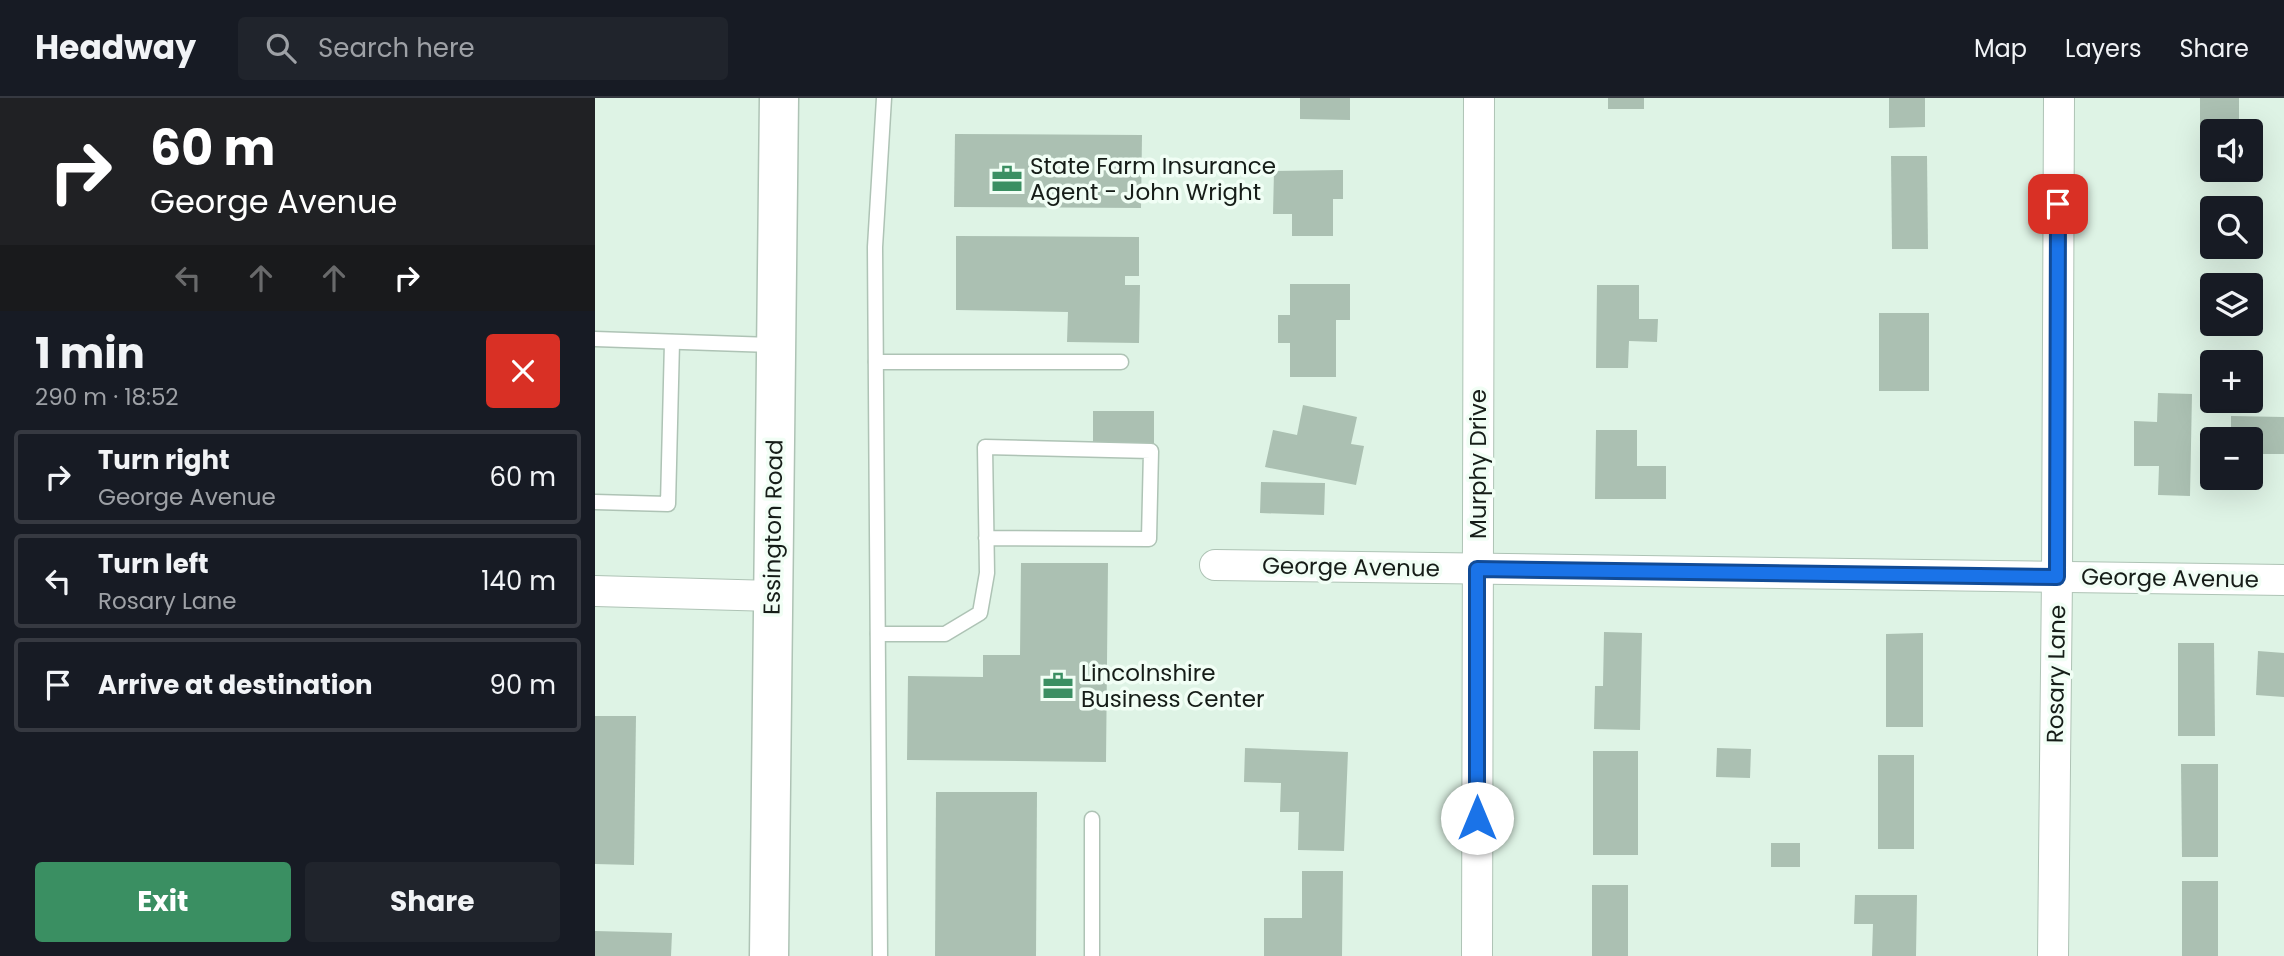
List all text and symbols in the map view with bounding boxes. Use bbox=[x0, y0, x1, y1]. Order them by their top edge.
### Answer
search box bbox=[238, 17, 728, 80]
text: Headway bbox=[35, 24, 196, 71]
icon: search bbox=[262, 29, 300, 67]
text: Search here bbox=[318, 30, 475, 66]
text: Map bbox=[1974, 32, 2027, 65]
text: Layers bbox=[2065, 32, 2141, 65]
text: Share bbox=[2179, 32, 2249, 65]
text: 60 m bbox=[150, 114, 275, 182]
map controls bbox=[2200, 119, 2263, 490]
button: sound bbox=[2200, 119, 2263, 182]
icon: right bbox=[35, 126, 126, 217]
place label: State Farm Insurance Agent - John Wright bbox=[1030, 150, 1276, 208]
office icon: State Farm Insurance Agent - John Wright bbox=[990, 162, 1024, 196]
pin bbox=[2028, 174, 2088, 234]
text: George Avenue bbox=[150, 179, 397, 224]
icon: arrive bbox=[2039, 185, 2077, 223]
button: search bbox=[2200, 196, 2263, 259]
icon: left bbox=[169, 259, 207, 297]
icon: ahead bbox=[242, 259, 280, 297]
icon: ahead bbox=[315, 259, 353, 297]
icon: right bbox=[388, 259, 426, 297]
button: layers bbox=[2200, 273, 2263, 336]
text: 1 min bbox=[35, 324, 145, 383]
button: close bbox=[486, 334, 560, 408]
button: + bbox=[2200, 350, 2263, 413]
text: 290 m · 18:52 bbox=[35, 381, 179, 413]
street label: Murphy Drive bbox=[1462, 389, 1494, 539]
button: − bbox=[2200, 427, 2263, 490]
street label: Essington Road bbox=[755, 439, 791, 615]
text: Turn right bbox=[98, 442, 230, 478]
icon: right bbox=[39, 458, 77, 496]
text: 60 m bbox=[489, 459, 556, 495]
text: George Avenue bbox=[98, 481, 276, 513]
text: Turn left bbox=[98, 546, 209, 582]
street label: George Avenue bbox=[1262, 549, 1440, 585]
street label: George Avenue bbox=[2081, 560, 2259, 596]
icon: left bbox=[39, 562, 77, 600]
text: 140 m bbox=[481, 563, 556, 599]
text: Rosary Lane bbox=[98, 585, 236, 617]
street label: Rosary Lane bbox=[2039, 605, 2073, 743]
place label: Lincolnshire Business Center bbox=[1081, 657, 1265, 715]
icon: arrive bbox=[39, 666, 77, 704]
text: Arrive at destination bbox=[98, 667, 373, 703]
text: 90 m bbox=[490, 667, 556, 703]
office icon: Lincolnshire Business Center bbox=[1041, 669, 1075, 703]
position arrow bbox=[1440, 781, 1514, 855]
button: Exit bbox=[35, 862, 291, 942]
button: Share bbox=[305, 862, 560, 942]

